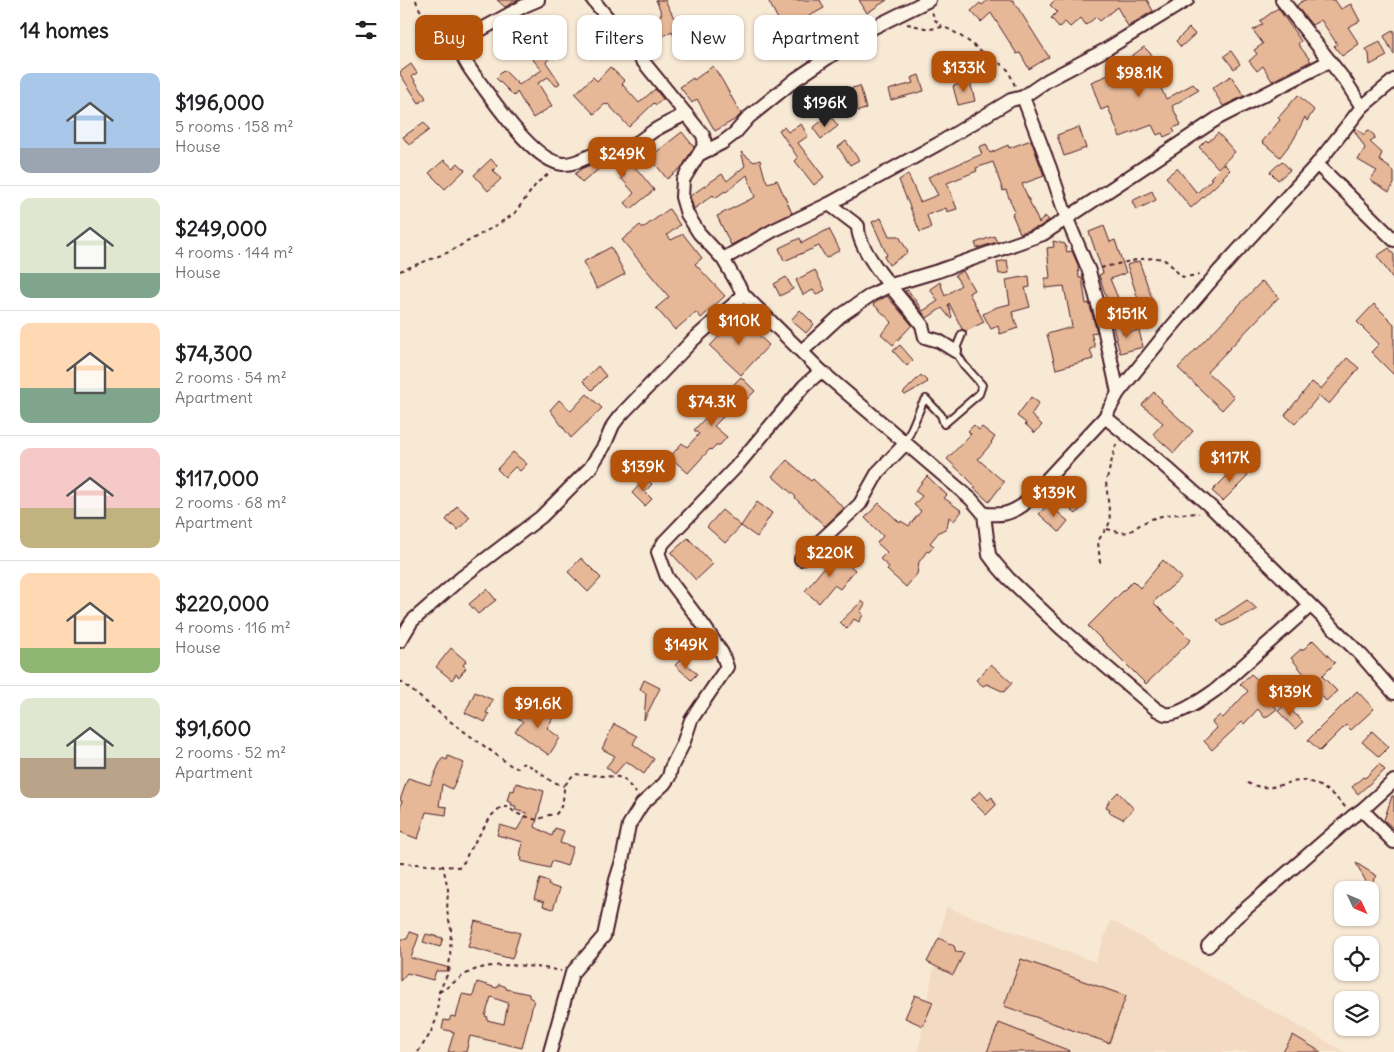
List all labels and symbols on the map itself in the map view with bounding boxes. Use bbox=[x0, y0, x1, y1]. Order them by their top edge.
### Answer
pin: $133K bbox=[929, 51, 999, 93]
pin: $98.1K bbox=[1098, 56, 1180, 98]
pin: $196K bbox=[790, 86, 860, 128]
pin: $249K bbox=[587, 136, 657, 179]
pin: $151K bbox=[1092, 296, 1162, 339]
pin: $110K bbox=[704, 304, 774, 346]
pin: $74.3K bbox=[671, 384, 753, 427]
pin: $117K bbox=[1195, 440, 1265, 483]
pin: $139K bbox=[608, 450, 678, 492]
pin: $139K bbox=[1019, 476, 1089, 518]
pin: $220K bbox=[795, 536, 865, 578]
pin: $149K bbox=[651, 628, 721, 670]
pin: $139K bbox=[1255, 674, 1325, 717]
pin: $91.6K bbox=[497, 686, 579, 729]
north arrow bbox=[1334, 881, 1379, 926]

